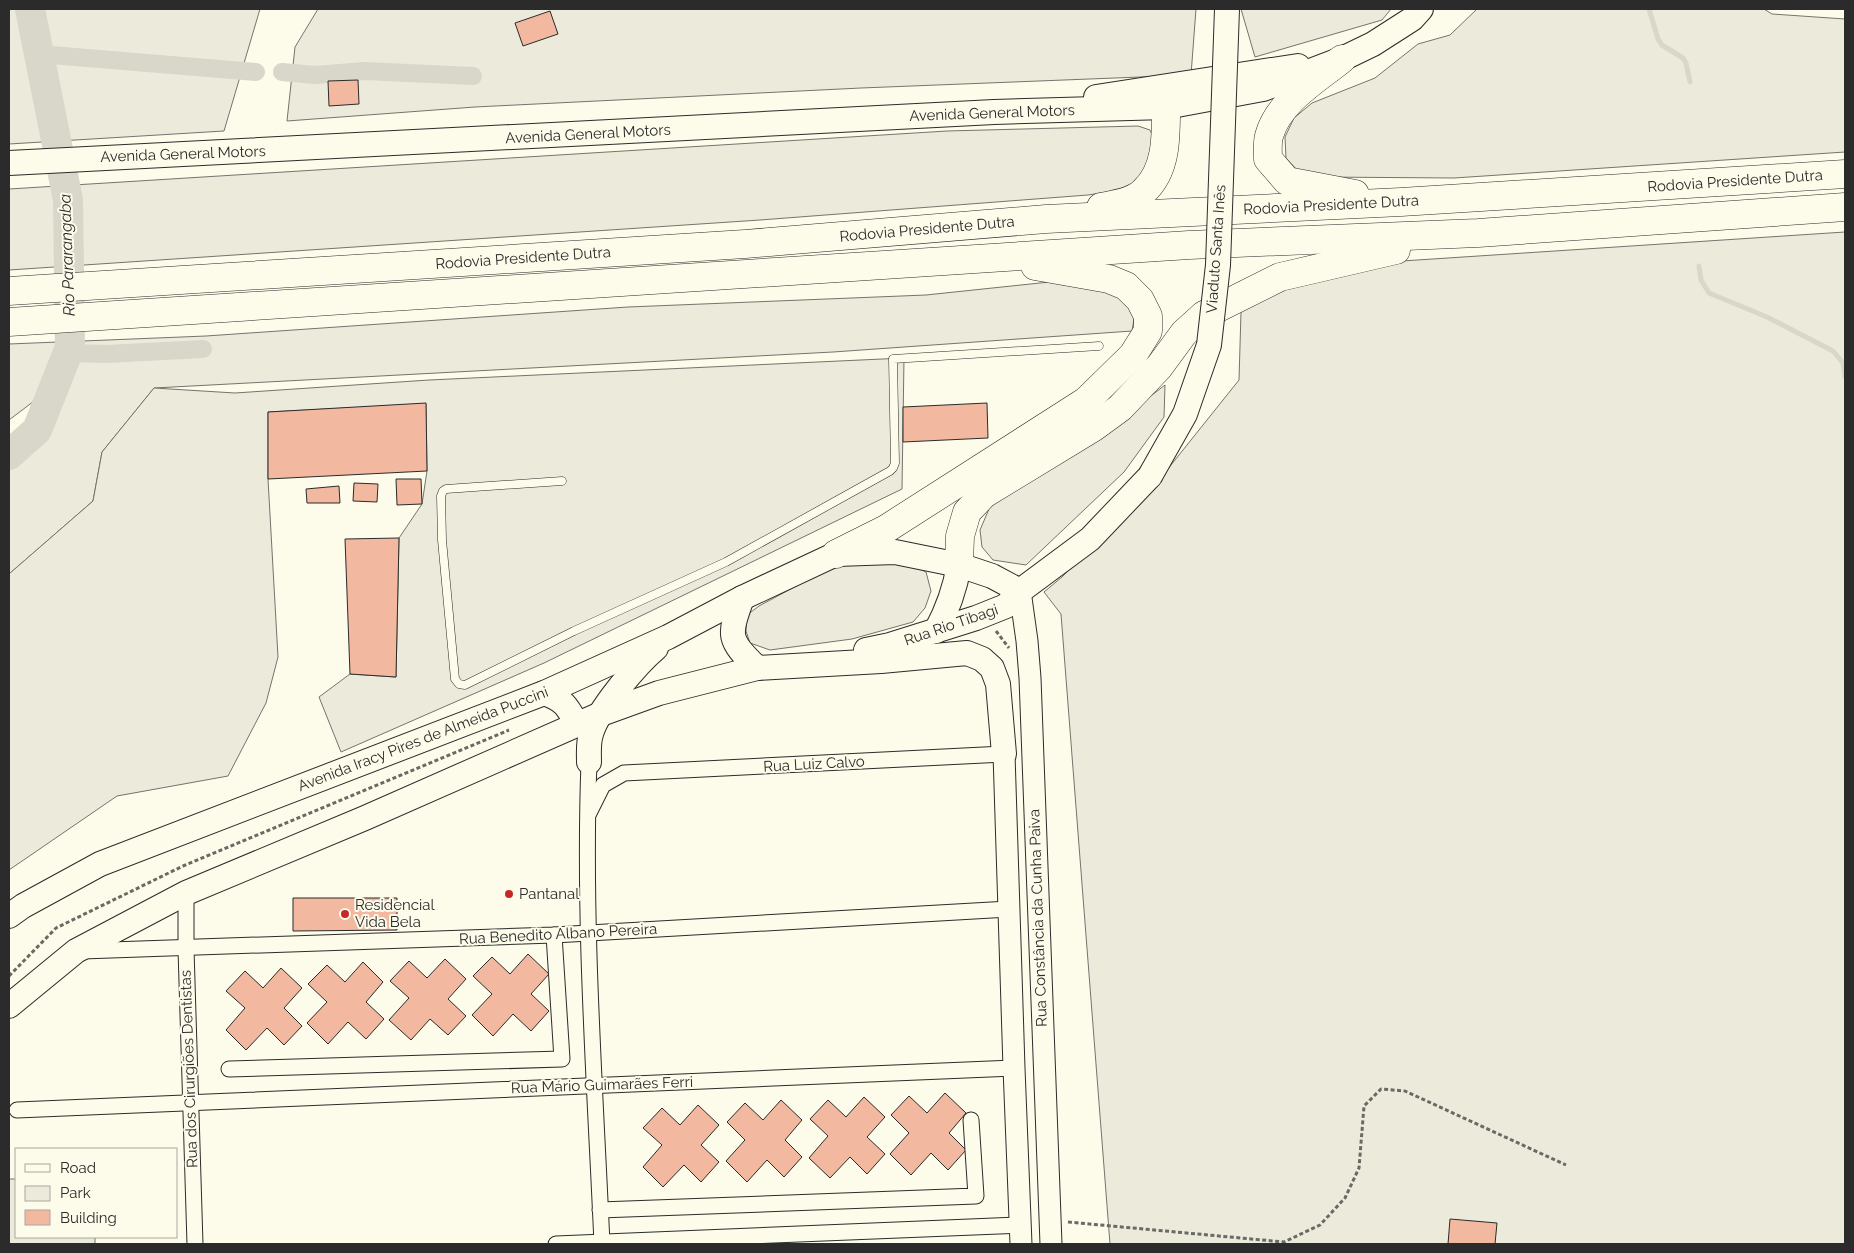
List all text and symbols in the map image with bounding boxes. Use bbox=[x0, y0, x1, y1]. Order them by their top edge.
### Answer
street label: Avenida General Motors bbox=[909, 101, 1075, 125]
street label: Avenida General Motors bbox=[505, 121, 671, 147]
street label: Avenida General Motors bbox=[100, 142, 266, 166]
street label: Rodovia Presidente Dutra bbox=[1647, 166, 1823, 196]
street label: Viaduto Santa Inês bbox=[1203, 184, 1229, 314]
street label: Rodovia Presidente Dutra bbox=[1243, 191, 1419, 219]
water label: Rio Pararangaba bbox=[55, 193, 79, 316]
street label: Rodovia Presidente Dutra bbox=[839, 212, 1015, 246]
street label: Rodovia Presidente Dutra bbox=[435, 243, 611, 273]
street label: Rua Rio Tibagi bbox=[902, 600, 1000, 650]
street label: Avenida Iracy Pires de Almeida Puccini bbox=[295, 683, 551, 795]
street label: Rua Luiz Calvo bbox=[763, 752, 865, 776]
street label: Rua Constância da Cunha Paiva bbox=[1025, 809, 1051, 1027]
place label: Pantanal bbox=[519, 885, 580, 903]
marker: Pantanal bbox=[503, 888, 515, 900]
place label: Residencial Vida Bela bbox=[355, 896, 435, 931]
marker: Residencial Vida Bela bbox=[339, 908, 351, 920]
street label: Rua Benedito Albano Pereira bbox=[458, 920, 658, 948]
street label: Rua dos Cirurgiões Dentistas bbox=[177, 970, 201, 1168]
street label: Rua Mário Guimarães Ferri bbox=[511, 1073, 693, 1097]
legend bbox=[15, 1148, 178, 1238]
text: Road bbox=[60, 1159, 96, 1177]
text: Park bbox=[60, 1184, 91, 1202]
text: Building bbox=[60, 1209, 117, 1227]

